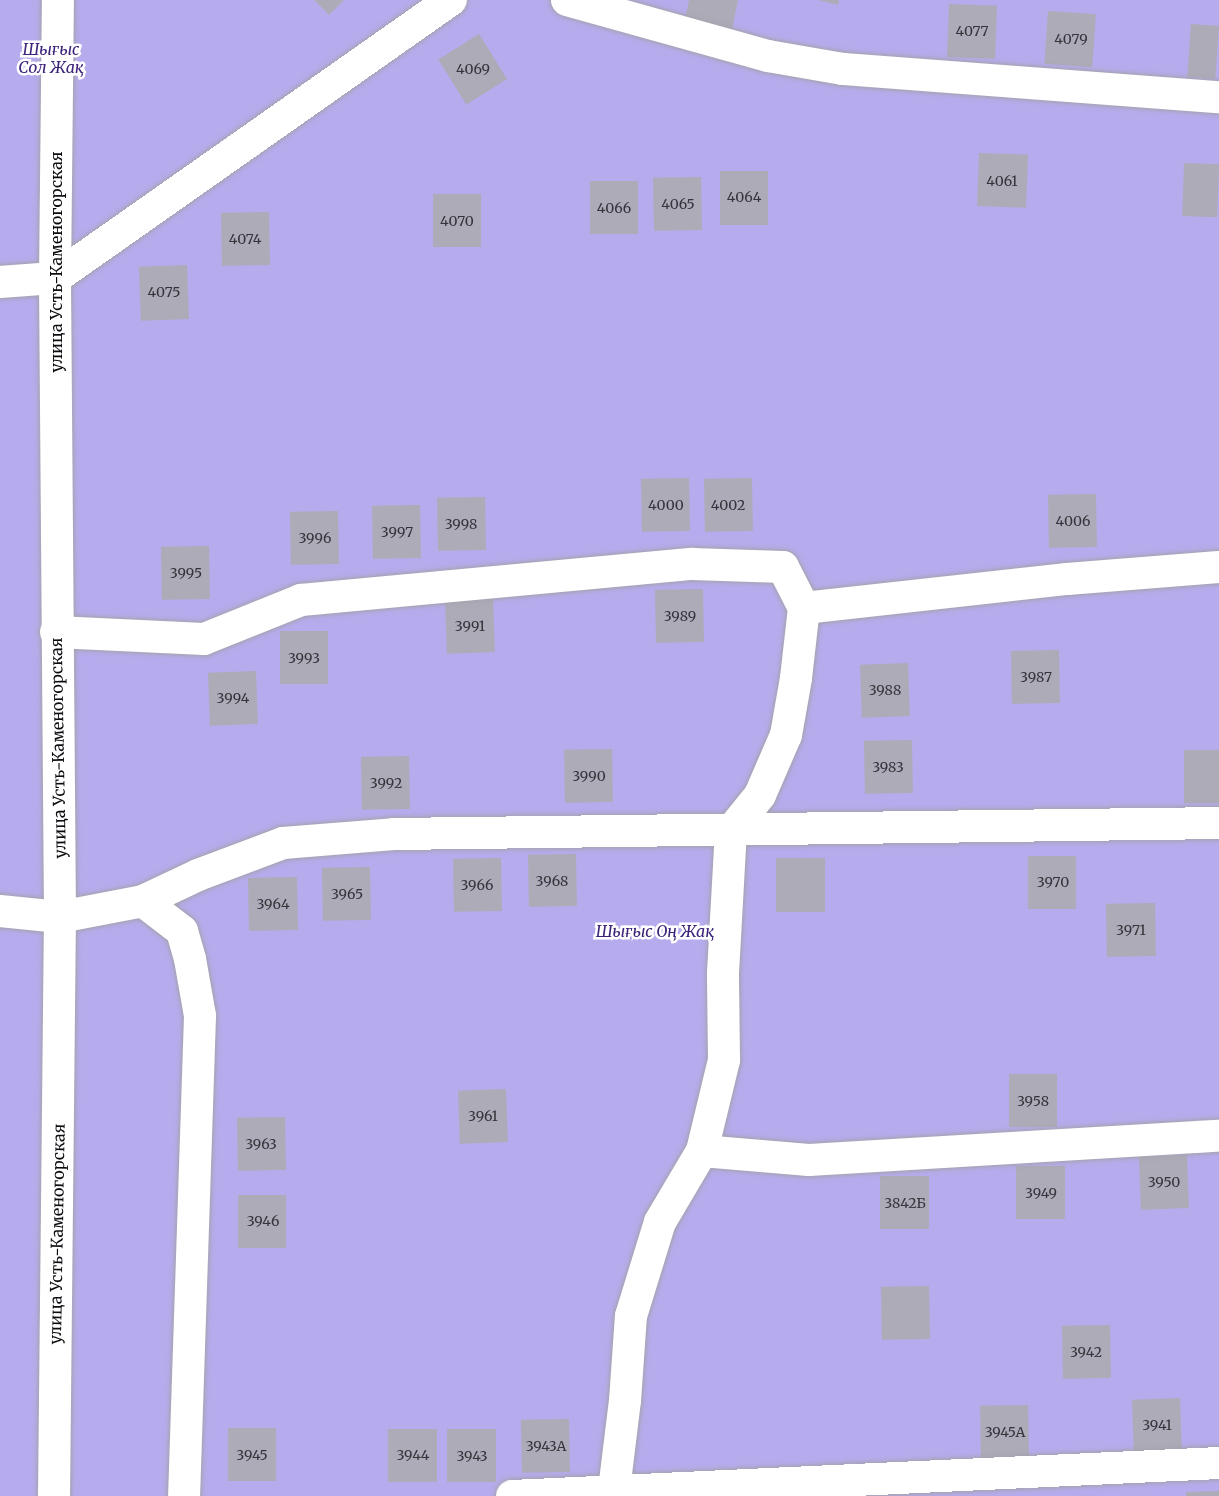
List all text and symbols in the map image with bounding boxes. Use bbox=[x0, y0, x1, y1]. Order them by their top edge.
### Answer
house number: 4077 bbox=[955, 23, 989, 39]
house number: 4079 bbox=[1054, 31, 1088, 47]
park label: Шығыс Сол Жақ bbox=[18, 39, 84, 77]
house number: 4069 bbox=[456, 61, 490, 77]
street label: улица Усть-Каменогорская bbox=[46, 151, 66, 373]
house number: 4061 bbox=[986, 173, 1018, 189]
house number: 4064 bbox=[727, 189, 761, 205]
house number: 4065 bbox=[661, 196, 695, 212]
house number: 4066 bbox=[597, 200, 631, 216]
house number: 4070 bbox=[440, 213, 474, 229]
house number: 4074 bbox=[229, 231, 261, 247]
house number: 4075 bbox=[148, 284, 180, 300]
house number: 4000 bbox=[648, 497, 684, 513]
house number: 4002 bbox=[711, 497, 745, 513]
house number: 4006 bbox=[1055, 513, 1091, 529]
house number: 3998 bbox=[445, 516, 477, 532]
house number: 3997 bbox=[381, 524, 413, 540]
house number: 3996 bbox=[299, 530, 331, 546]
house number: 3995 bbox=[170, 565, 202, 581]
house number: 3989 bbox=[664, 608, 696, 624]
house number: 3991 bbox=[455, 618, 485, 634]
street label: улица Усть-Каменогорская bbox=[46, 637, 70, 859]
house number: 3993 bbox=[288, 650, 320, 666]
house number: 3987 bbox=[1020, 669, 1052, 685]
house number: 3988 bbox=[869, 682, 901, 698]
house number: 3994 bbox=[217, 690, 249, 706]
house number: 3983 bbox=[872, 759, 904, 775]
house number: 3990 bbox=[572, 768, 606, 784]
house number: 3992 bbox=[370, 775, 402, 791]
house number: 3968 bbox=[536, 873, 568, 889]
house number: 3970 bbox=[1037, 874, 1069, 890]
house number: 3966 bbox=[461, 877, 493, 893]
house number: 3965 bbox=[331, 886, 363, 902]
house number: 3964 bbox=[256, 896, 290, 912]
park label: Шығыс Оң Жақ bbox=[596, 921, 714, 941]
house number: 3971 bbox=[1116, 922, 1146, 938]
house number: 3958 bbox=[1017, 1093, 1049, 1109]
house number: 3961 bbox=[468, 1108, 498, 1124]
street label: улица Усть-Каменогорская bbox=[45, 1123, 69, 1345]
house number: 3963 bbox=[245, 1136, 277, 1152]
house number: 3950 bbox=[1148, 1174, 1180, 1190]
house number: 3949 bbox=[1025, 1185, 1057, 1201]
house number: 3842Б bbox=[884, 1195, 926, 1211]
house number: 3946 bbox=[247, 1213, 279, 1229]
house number: 3942 bbox=[1070, 1344, 1102, 1360]
house number: 3941 bbox=[1142, 1417, 1172, 1433]
house number: 3945А bbox=[985, 1424, 1025, 1440]
house number: 3943А bbox=[526, 1438, 566, 1454]
house number: 3945 bbox=[236, 1447, 268, 1463]
house number: 3944 bbox=[397, 1447, 429, 1463]
house number: 3943 bbox=[456, 1448, 488, 1464]

